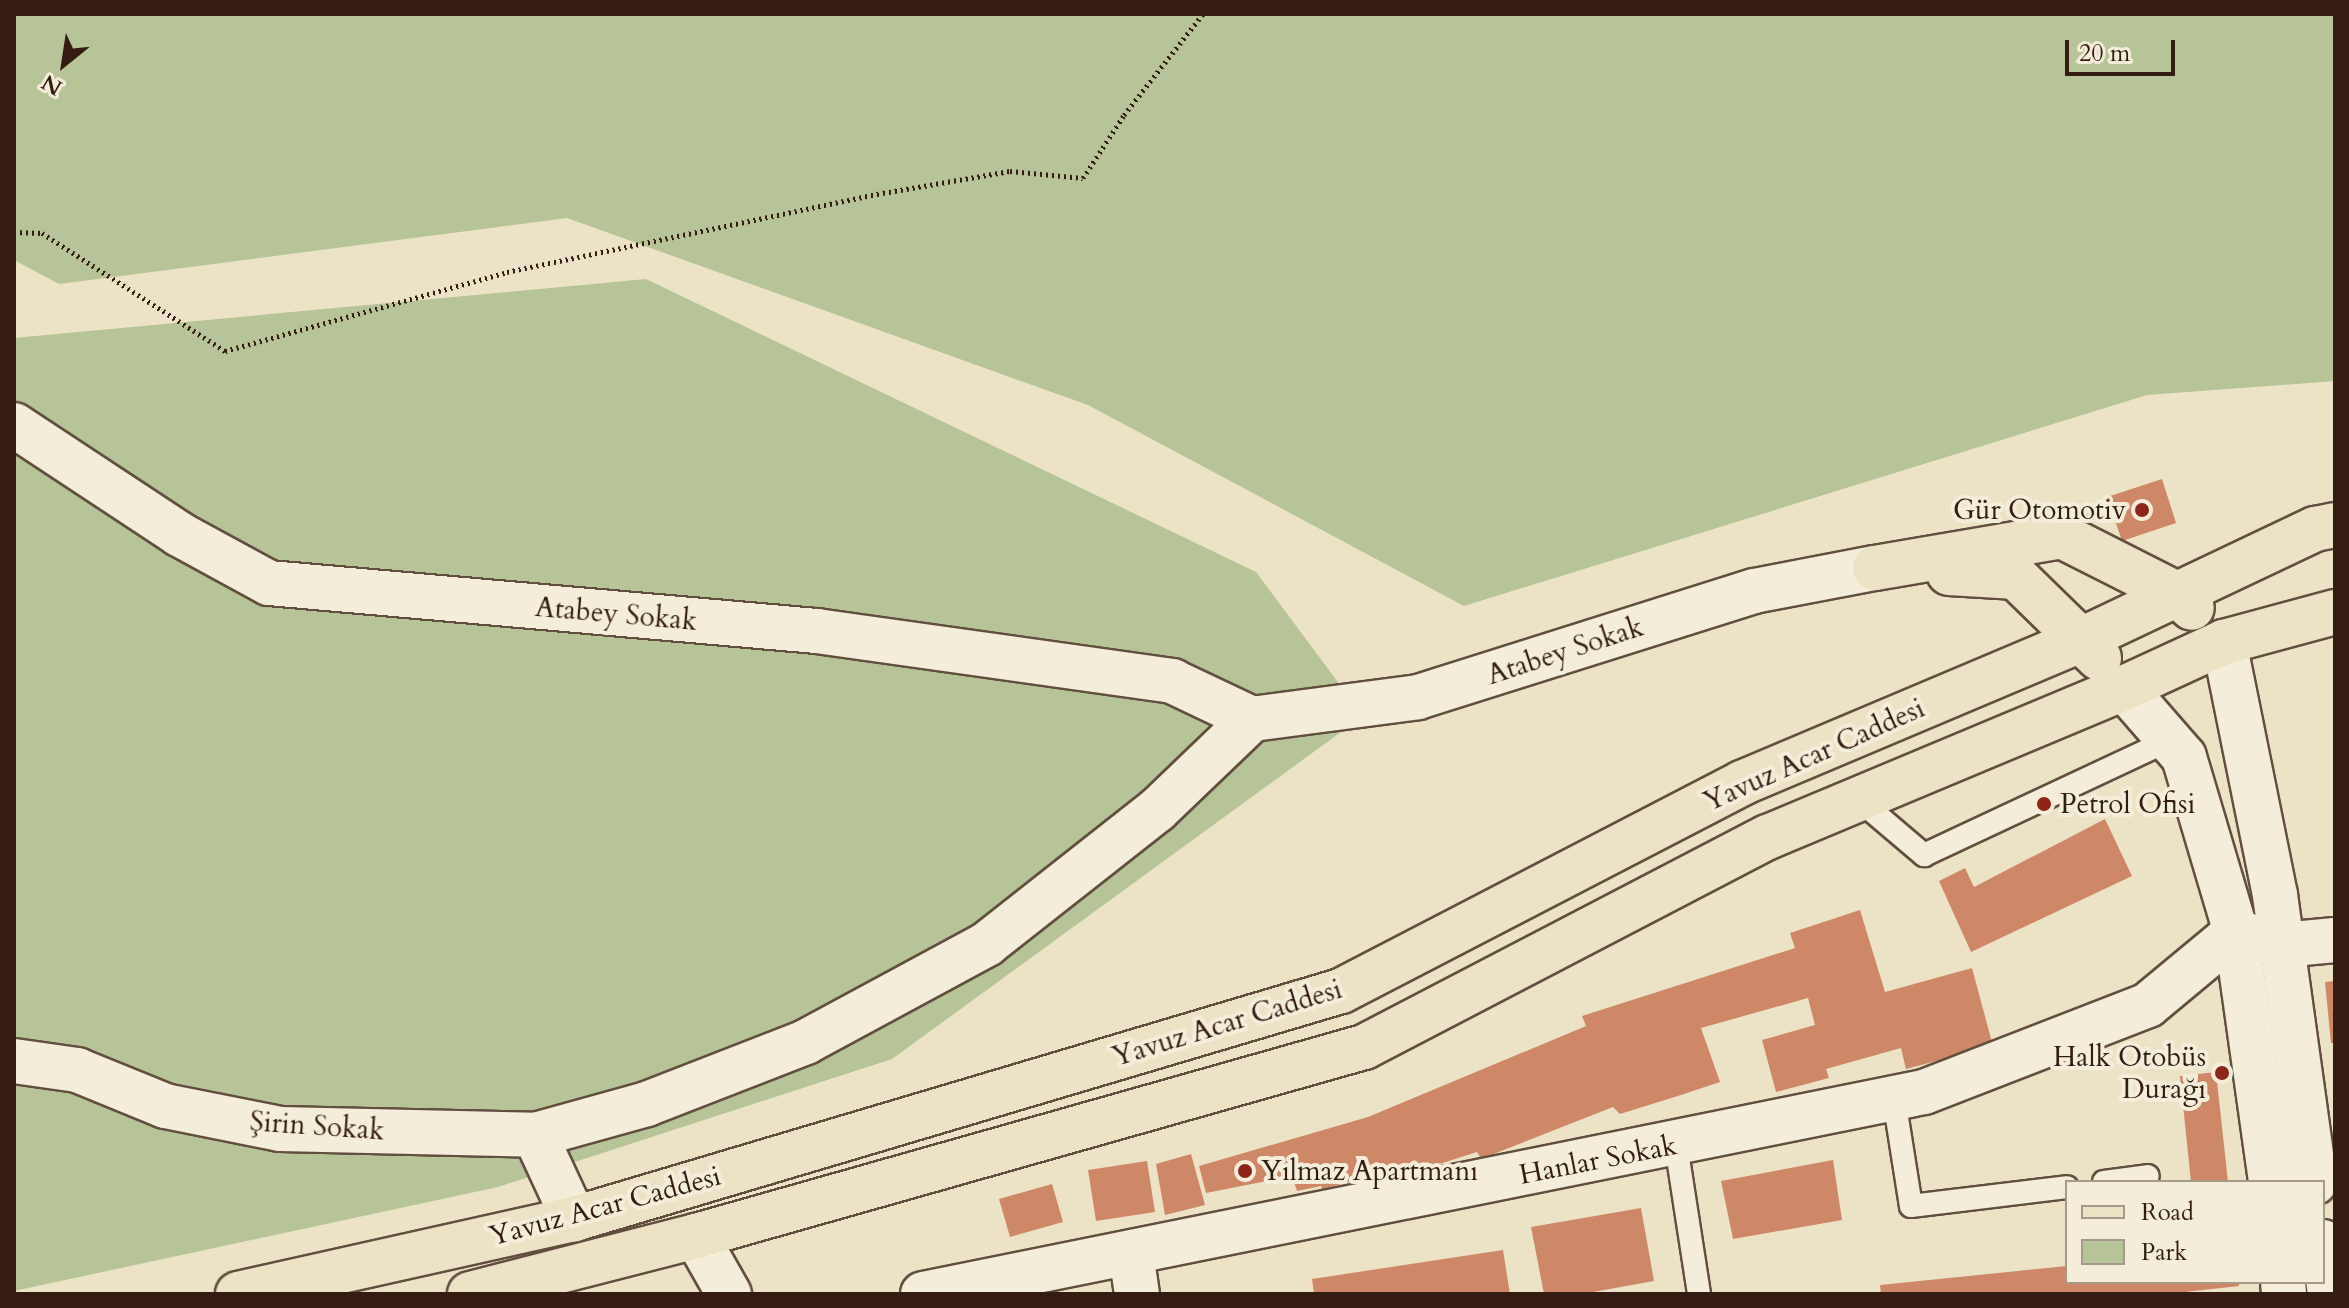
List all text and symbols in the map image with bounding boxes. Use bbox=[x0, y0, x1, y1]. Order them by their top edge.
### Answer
north arrow bbox=[24, 24, 104, 104]
scale bar bbox=[2069, 24, 2179, 74]
text: 20 m bbox=[2079, 37, 2130, 70]
text: N bbox=[36, 67, 68, 103]
place label: Gür Otomotiv bbox=[1953, 493, 2126, 527]
marker: Gür Otomotiv bbox=[2133, 501, 2151, 519]
street label: Atabey Sokak bbox=[534, 590, 698, 638]
street label: Atabey Sokak bbox=[1483, 610, 1647, 692]
street label: Yavuz Acar Caddesi bbox=[1698, 691, 1930, 819]
place label: Petrol Ofisi bbox=[2060, 787, 2195, 821]
marker: Petrol Ofisi bbox=[2035, 795, 2053, 813]
street label: Yavuz Acar Caddesi bbox=[1108, 972, 1346, 1074]
place label: Halk Otobüs Durağı bbox=[2053, 1040, 2206, 1106]
marker: Halk Otobüs Durağı bbox=[2213, 1064, 2231, 1082]
street label: Şirin Sokak bbox=[249, 1105, 385, 1147]
street label: Hanlar Sokak bbox=[1516, 1128, 1680, 1192]
place label: Yılmaz Apartmanı bbox=[1261, 1154, 1478, 1188]
street label: Yavuz Acar Caddesi bbox=[486, 1159, 724, 1253]
marker: Yılmaz Apartmanı bbox=[1236, 1162, 1254, 1180]
legend bbox=[2065, 1180, 2325, 1284]
text: Road bbox=[2141, 1196, 2194, 1229]
text: Park bbox=[2141, 1236, 2187, 1269]

